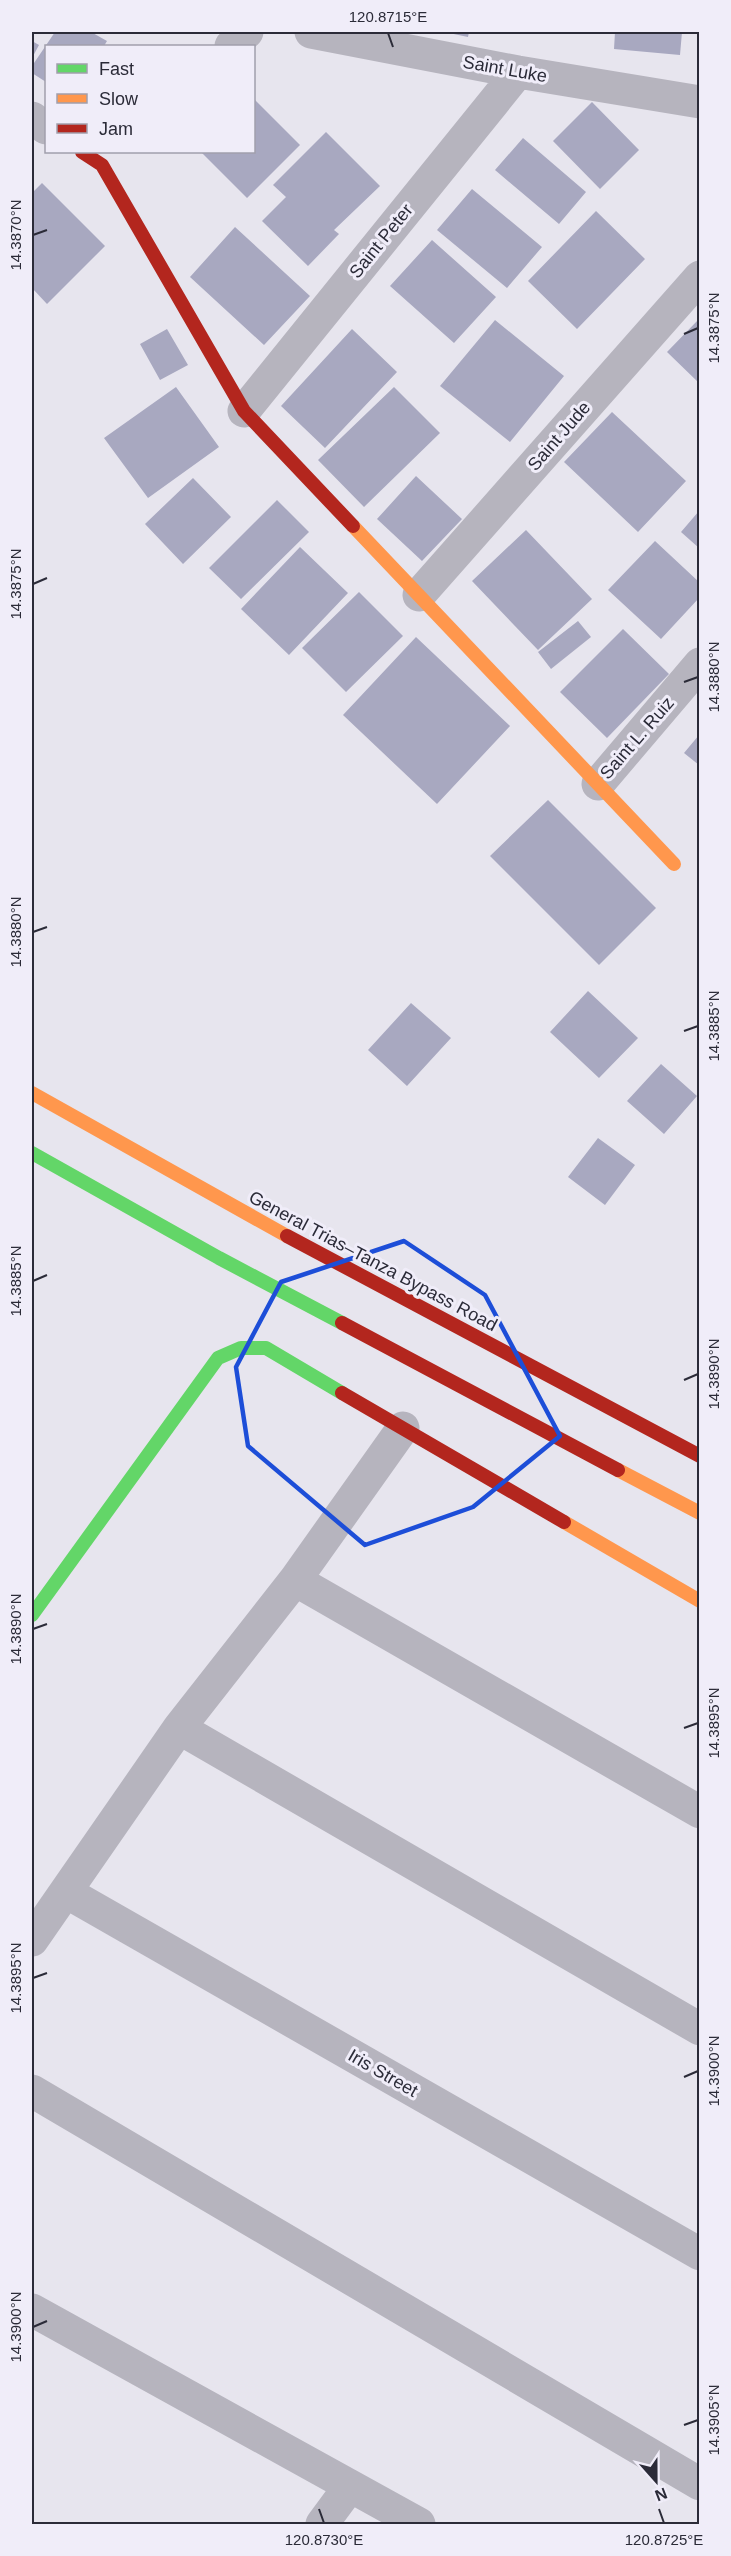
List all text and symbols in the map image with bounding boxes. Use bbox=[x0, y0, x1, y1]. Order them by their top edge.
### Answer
text: 120.8715°E bbox=[349, 8, 427, 25]
legend bbox=[45, 45, 255, 153]
street label: Saint Luke bbox=[461, 52, 549, 86]
text: Fast bbox=[99, 59, 134, 79]
text: Slow bbox=[99, 89, 139, 109]
text: Jam bbox=[99, 119, 133, 139]
text: 14.3870°N bbox=[7, 199, 24, 271]
street label: Saint Peter bbox=[345, 200, 417, 282]
text: 14.3875°N bbox=[705, 292, 722, 364]
street label: Saint Jude bbox=[524, 397, 594, 475]
text: 14.3875°N bbox=[7, 548, 24, 620]
text: 14.3880°N bbox=[705, 641, 722, 713]
street label: Saint L. Ruiz bbox=[596, 693, 678, 783]
text: 14.3880°N bbox=[7, 896, 24, 968]
text: 14.3885°N bbox=[705, 990, 722, 1062]
street label: General Trias–Tanza Bypass Road bbox=[246, 1187, 500, 1335]
text: 14.3885°N bbox=[7, 1245, 24, 1317]
text: 14.3890°N bbox=[705, 1338, 722, 1410]
text: 14.3890°N bbox=[7, 1593, 24, 1665]
text: 14.3895°N bbox=[705, 1687, 722, 1759]
text: 14.3895°N bbox=[7, 1942, 24, 2014]
text: 14.3900°N bbox=[705, 2035, 722, 2107]
street label: Iris Street bbox=[345, 2045, 421, 2101]
text: 14.3900°N bbox=[7, 2291, 24, 2363]
text: 14.3905°N bbox=[705, 2384, 722, 2456]
north arrow bbox=[626, 2451, 686, 2511]
text: N bbox=[653, 2485, 670, 2505]
text: 120.8730°E bbox=[285, 2531, 363, 2548]
text: 120.8725°E bbox=[625, 2531, 703, 2548]

